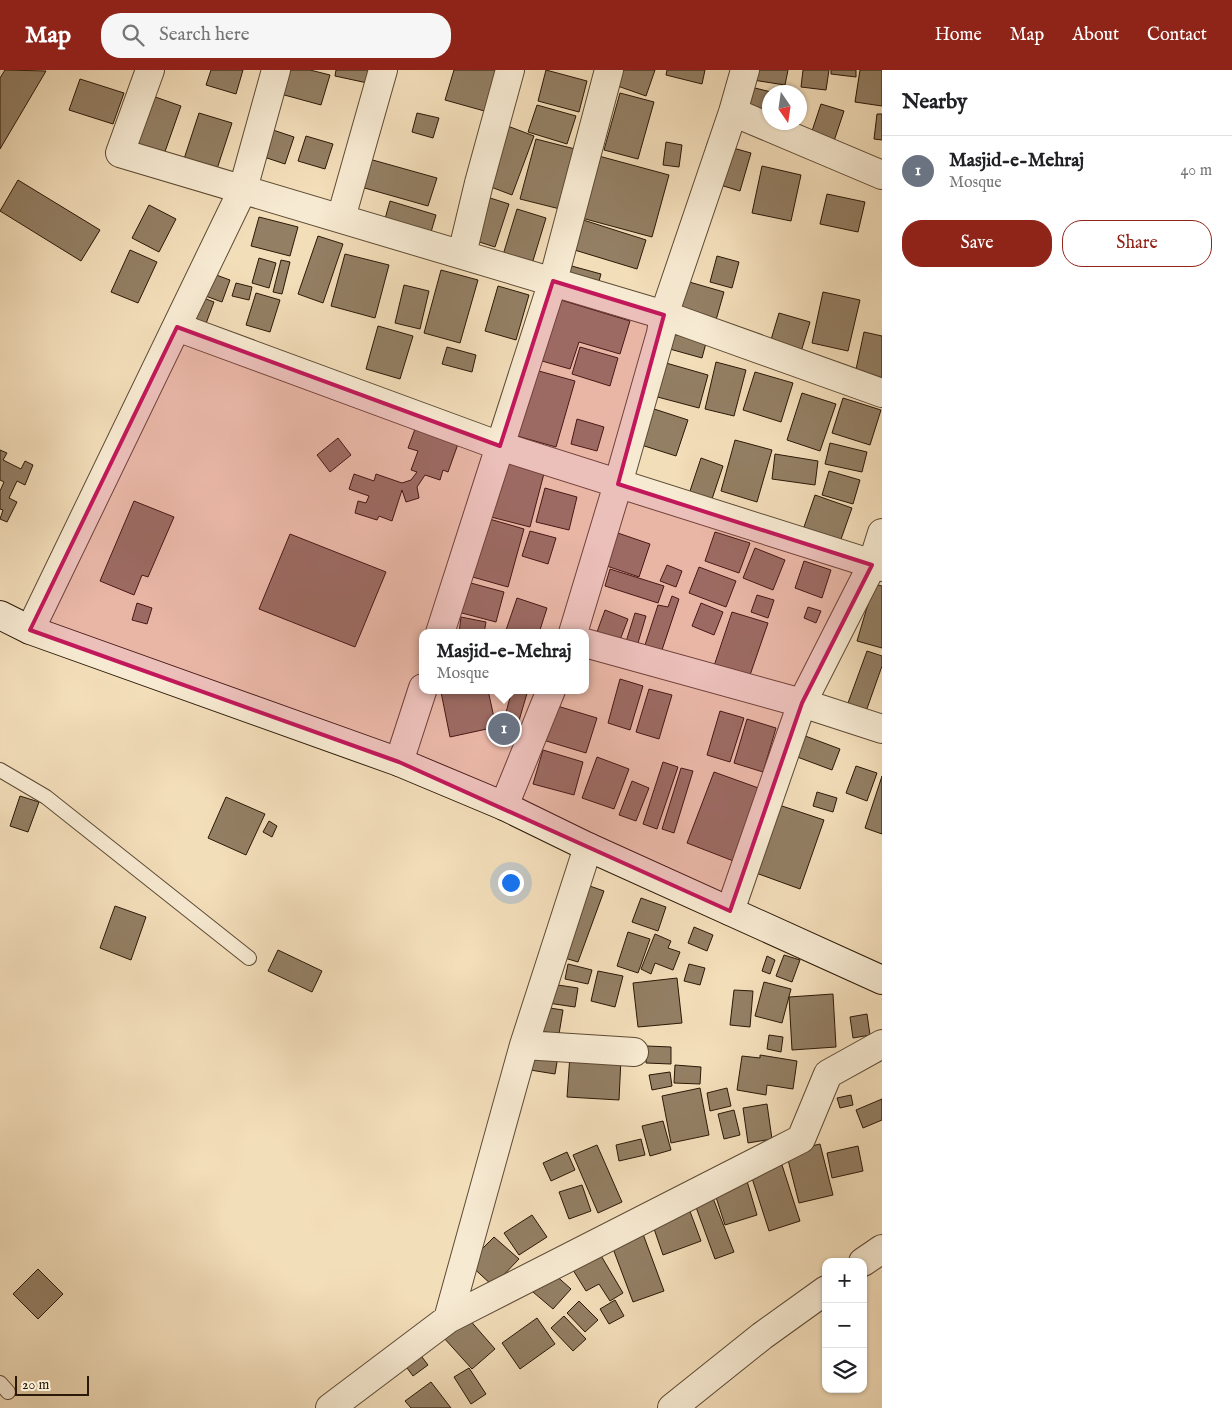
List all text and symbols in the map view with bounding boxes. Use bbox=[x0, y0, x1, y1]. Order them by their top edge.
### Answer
search box bbox=[101, 13, 451, 58]
text: Map bbox=[25, 20, 71, 51]
icon: search bbox=[119, 21, 147, 49]
text: Search here bbox=[159, 23, 250, 47]
text: Home bbox=[935, 24, 982, 47]
text: Map bbox=[1010, 24, 1044, 47]
text: About bbox=[1072, 24, 1119, 47]
text: Contact bbox=[1147, 24, 1207, 47]
north arrow bbox=[762, 85, 807, 130]
text: Nearby bbox=[902, 89, 967, 116]
text: Masjid-e-Mehraj bbox=[949, 149, 1084, 173]
text: 1 bbox=[915, 161, 921, 181]
text: 40 m bbox=[1180, 161, 1212, 181]
text: Mosque bbox=[949, 173, 1002, 193]
button: Save bbox=[902, 220, 1052, 267]
button: Share bbox=[1062, 220, 1212, 267]
popup bbox=[419, 629, 589, 694]
text: Masjid-e-Mehraj bbox=[437, 640, 572, 664]
text: Mosque bbox=[437, 664, 489, 684]
pin: 1 bbox=[488, 710, 520, 748]
your location bbox=[498, 870, 524, 896]
map controls bbox=[822, 1258, 867, 1393]
button: + bbox=[822, 1258, 867, 1303]
button: − bbox=[822, 1303, 867, 1348]
button: layers bbox=[822, 1348, 867, 1393]
scale bar bbox=[15, 1373, 89, 1396]
text: 20 m bbox=[22, 1376, 49, 1394]

